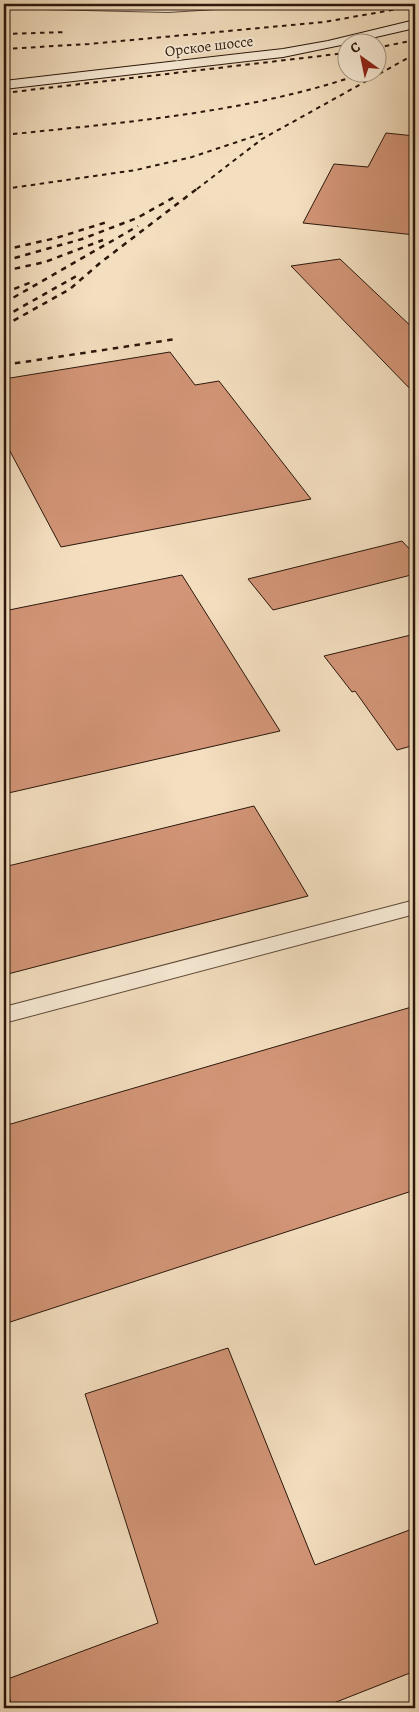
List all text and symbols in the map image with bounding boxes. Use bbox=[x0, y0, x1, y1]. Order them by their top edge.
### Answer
street label: Орское шоссе bbox=[164, 31, 254, 61]
north arrow bbox=[336, 32, 386, 82]
text: С bbox=[346, 37, 364, 58]

